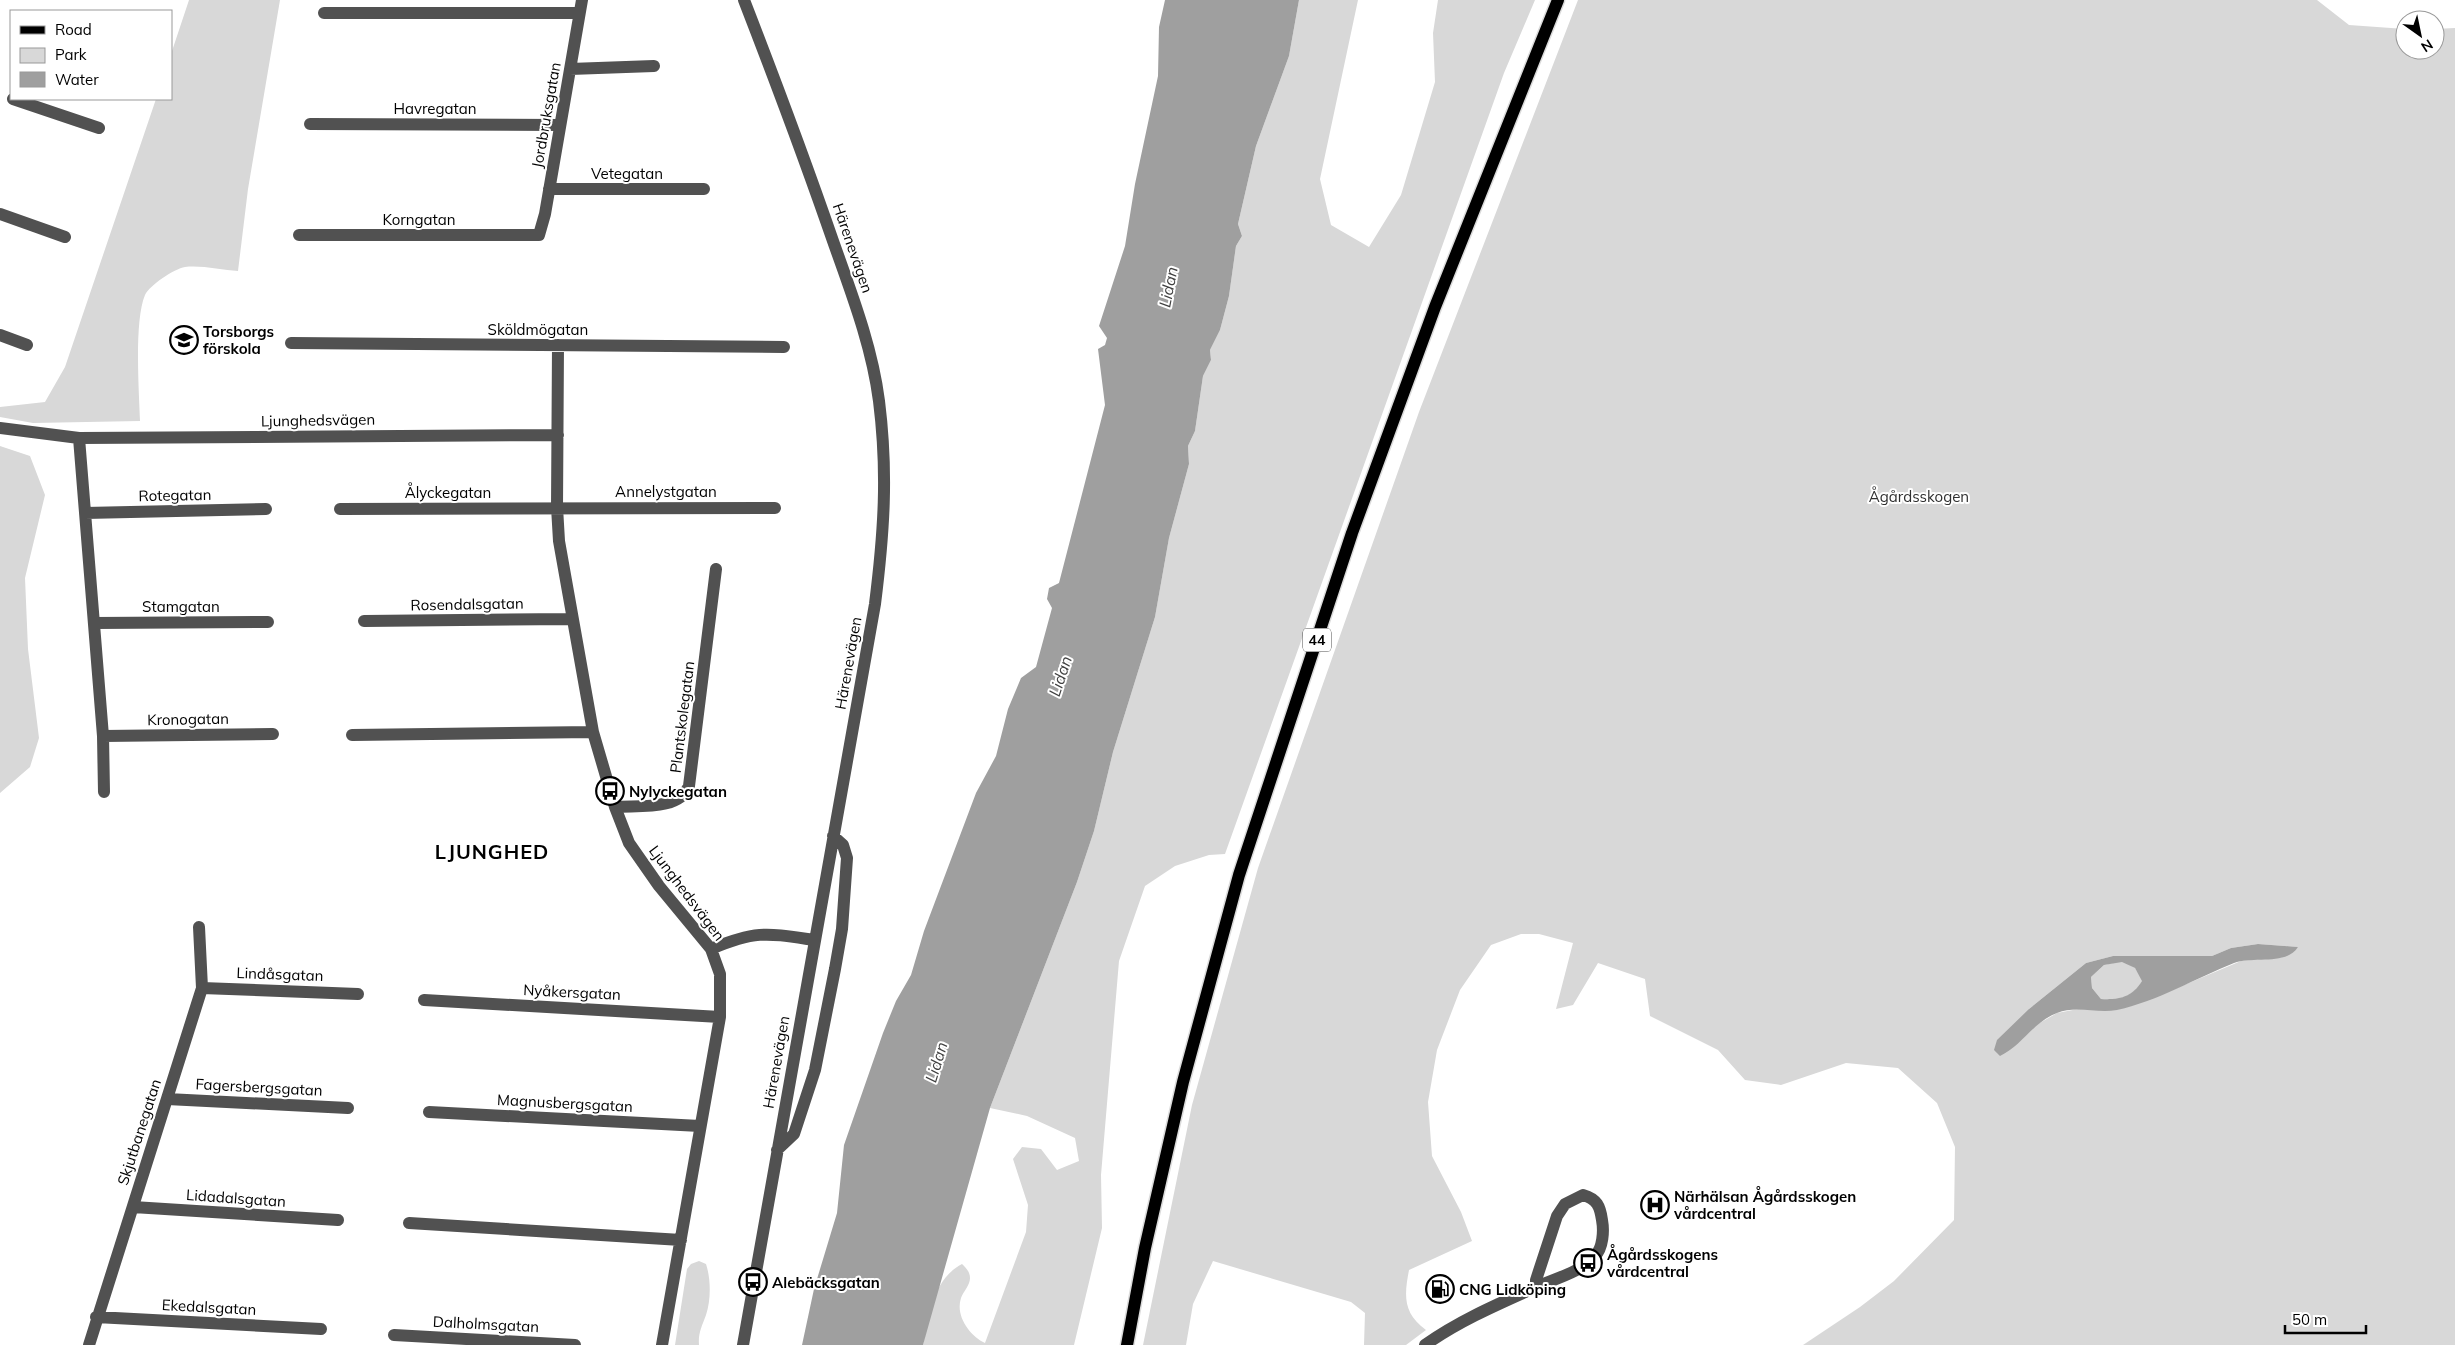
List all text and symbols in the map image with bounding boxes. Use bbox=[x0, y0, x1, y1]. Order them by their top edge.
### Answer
legend bbox=[10, 10, 172, 100]
north arrow bbox=[2395, 10, 2445, 60]
text: Road bbox=[55, 20, 92, 39]
text: N bbox=[2418, 35, 2436, 56]
text: Park bbox=[55, 45, 87, 64]
street label: Jordbruksgatan bbox=[527, 61, 565, 169]
text: Water bbox=[55, 70, 99, 89]
street label: Havregatan bbox=[394, 99, 476, 118]
street label: Vetegatan bbox=[591, 164, 663, 183]
street label: Härenevägen bbox=[829, 201, 877, 295]
street label: Korngatan bbox=[382, 210, 456, 229]
water label: Lidan bbox=[1154, 265, 1182, 309]
street label: Sköldmögatan bbox=[488, 320, 588, 339]
place label: Torsborgs förskola bbox=[203, 322, 274, 358]
school or university icon: Torsborgs förskola bbox=[169, 325, 199, 355]
street label: Ljunghedsvägen bbox=[261, 410, 375, 430]
street label: Ålyckegatan bbox=[405, 482, 491, 502]
street label: Annelystgatan bbox=[615, 482, 717, 501]
street label: Rotegatan bbox=[138, 485, 212, 505]
park label: Ågårdsskogen bbox=[1869, 486, 1969, 506]
street label: Rosendalsgatan bbox=[410, 594, 524, 614]
street label: Stamgatan bbox=[142, 597, 220, 616]
street label: Härenevägen bbox=[830, 615, 866, 711]
road number: 44 bbox=[1303, 628, 1331, 652]
water label: Lidan bbox=[1044, 653, 1076, 699]
street label: Plantskolegatan bbox=[666, 660, 698, 774]
street label: Kronogatan bbox=[147, 709, 229, 729]
bus stop icon: Nylyckegatan bbox=[595, 776, 625, 806]
place label: Nylyckegatan bbox=[629, 782, 727, 801]
district label: LJUNGHED bbox=[435, 839, 549, 864]
street label: Ljunghedsvägen bbox=[645, 842, 729, 944]
street label: Lindåsgatan bbox=[236, 963, 324, 985]
street label: Nyåkersgatan bbox=[523, 980, 621, 1004]
street label: Härenevägen bbox=[758, 1014, 794, 1110]
water label: Lidan bbox=[920, 1039, 952, 1085]
street label: Fagersbergsgatan bbox=[195, 1074, 323, 1100]
street label: Skjutbanegatan bbox=[113, 1076, 165, 1188]
street label: Magnusbergsgatan bbox=[497, 1090, 633, 1116]
street label: Lidadalsgatan bbox=[186, 1185, 286, 1211]
place label: Närhälsan Ågårdsskogen vårdcentral bbox=[1673, 1186, 1856, 1223]
hospital icon: Närhälsan Ågårdsskogen vårdcentral bbox=[1640, 1190, 1670, 1220]
place label: Ågårdsskogens vårdcentral bbox=[1606, 1244, 1718, 1281]
bus stop icon: Ågårdsskogens vårdcentral bbox=[1573, 1248, 1603, 1278]
bus stop icon: Alebäcksgatan bbox=[738, 1267, 768, 1297]
place label: Alebäcksgatan bbox=[772, 1273, 880, 1292]
fuel station icon: CNG Lidköping bbox=[1425, 1274, 1455, 1304]
place label: CNG Lidköping bbox=[1459, 1280, 1566, 1299]
street label: Ekedalsgatan bbox=[161, 1295, 257, 1319]
scale bar bbox=[2285, 1302, 2366, 1334]
text: 50 m bbox=[2292, 1310, 2327, 1329]
street label: Dalholmsgatan bbox=[432, 1312, 540, 1336]

